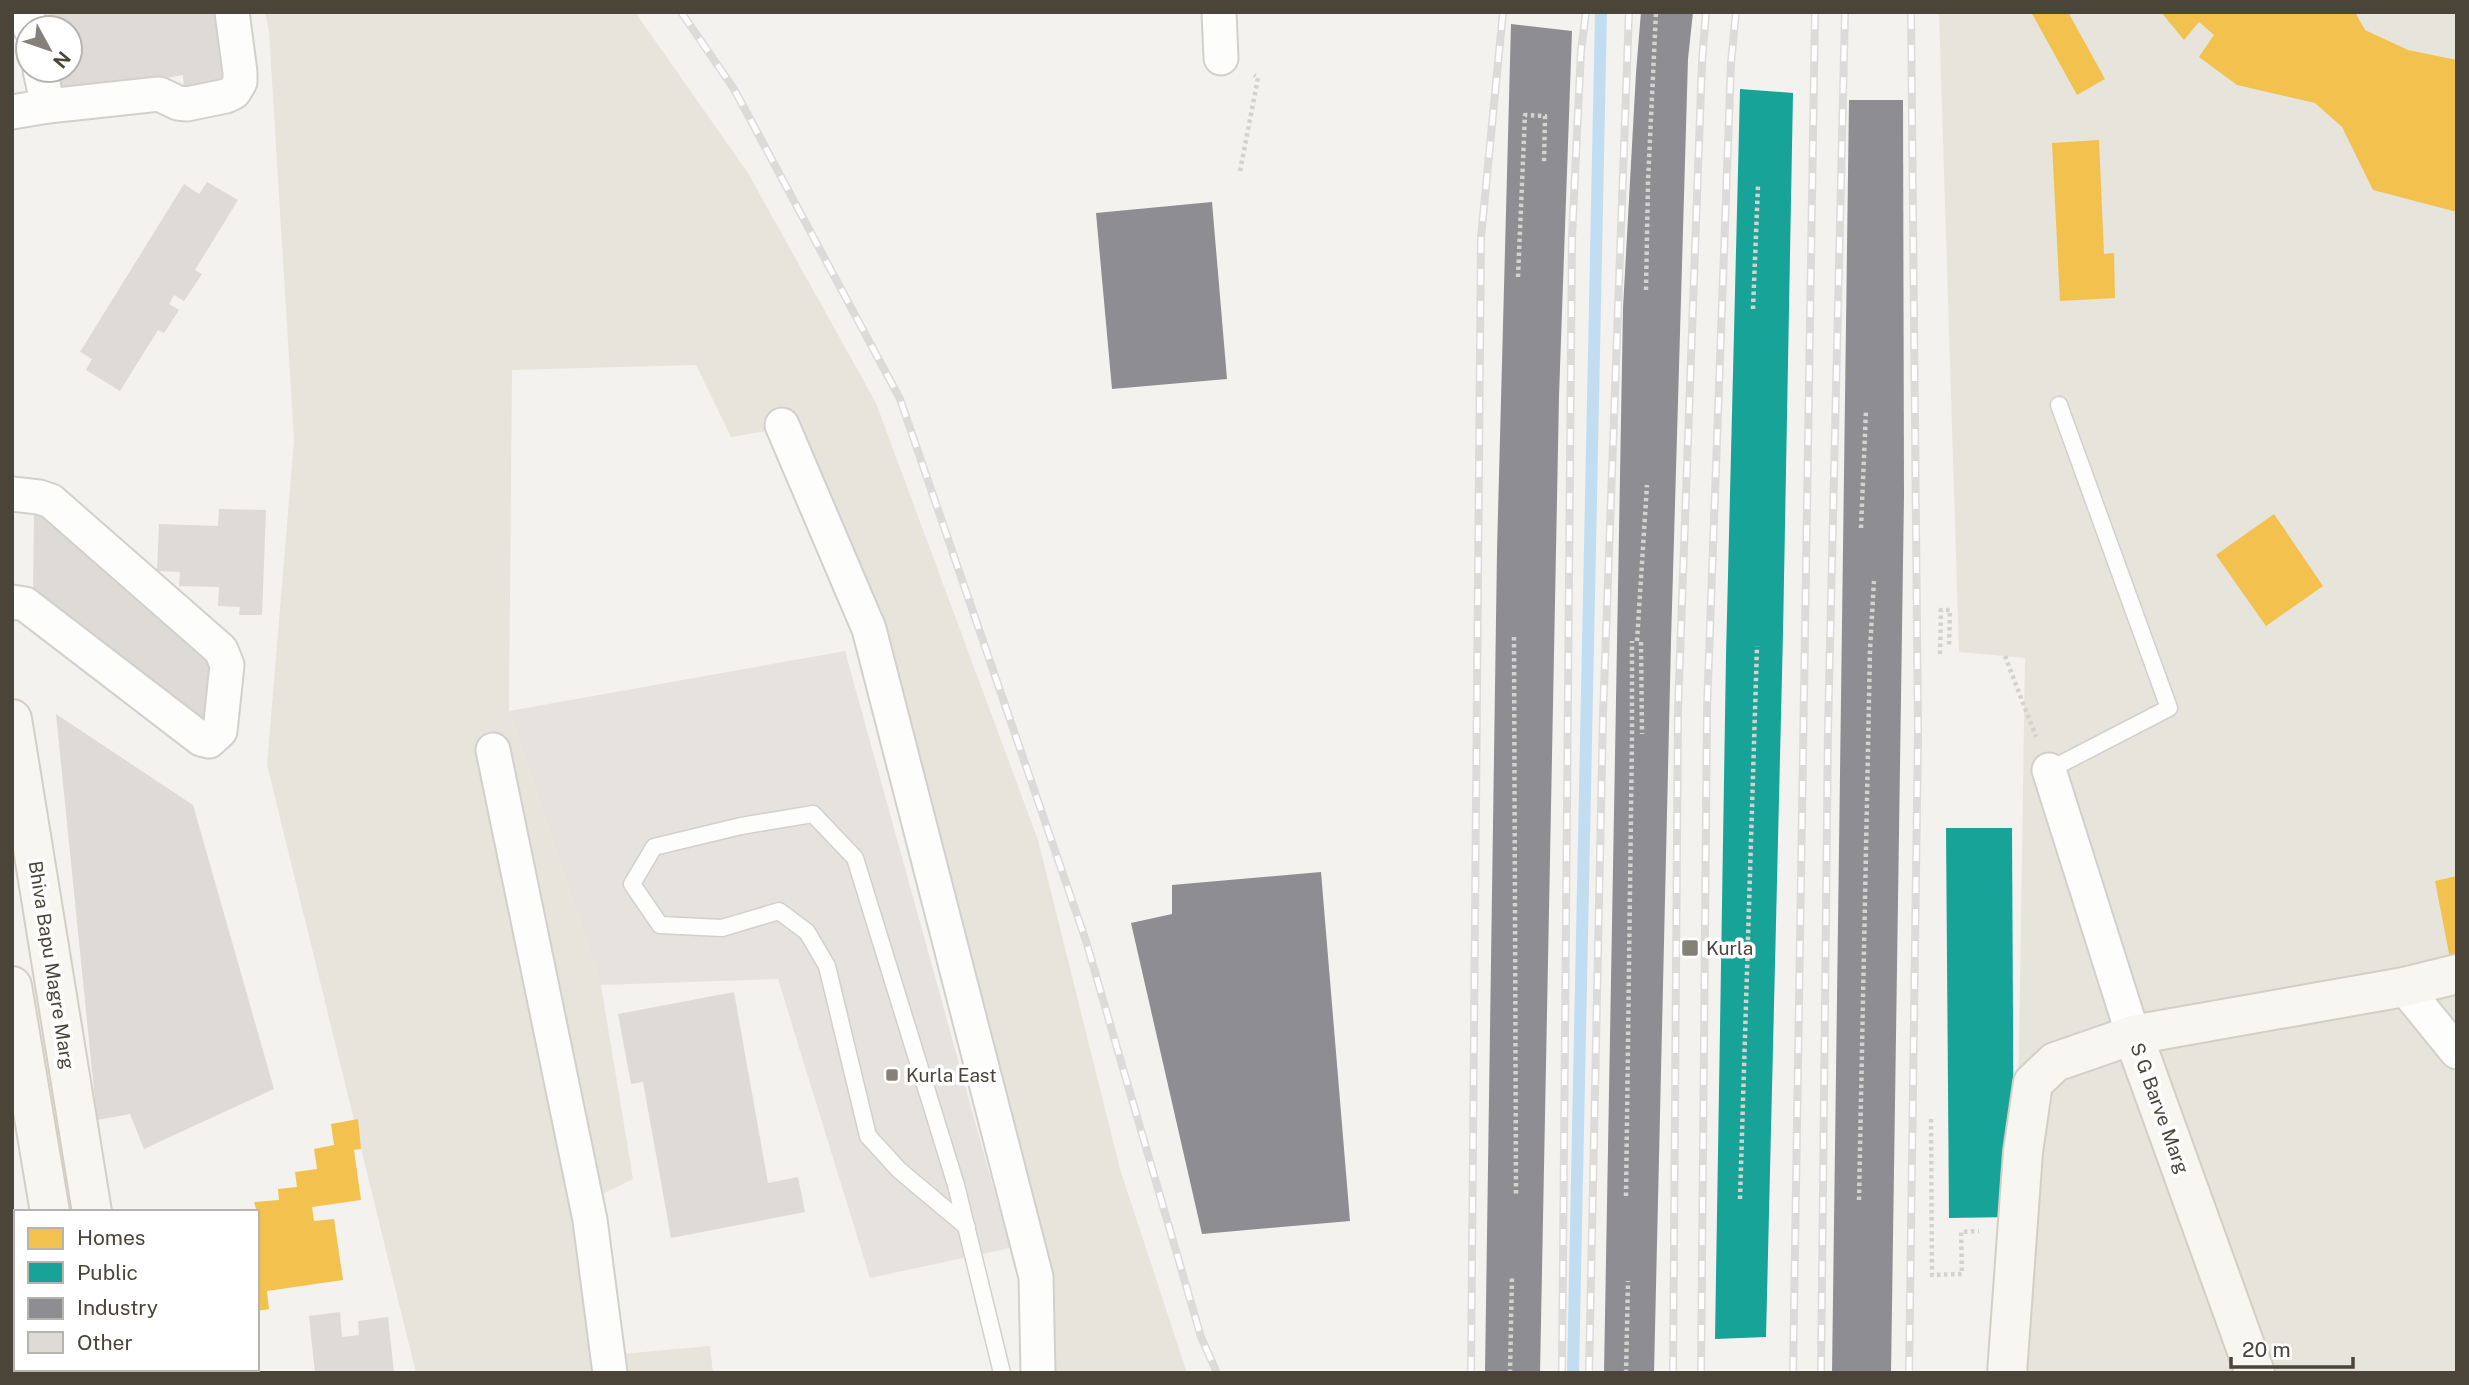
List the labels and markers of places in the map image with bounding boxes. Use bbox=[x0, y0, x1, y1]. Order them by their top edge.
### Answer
place label: Kurla bbox=[1706, 937, 1753, 959]
marker: Kurla bbox=[1680, 938, 1700, 958]
place label: Kurla East bbox=[906, 1064, 997, 1086]
marker: Kurla East bbox=[884, 1067, 900, 1083]

